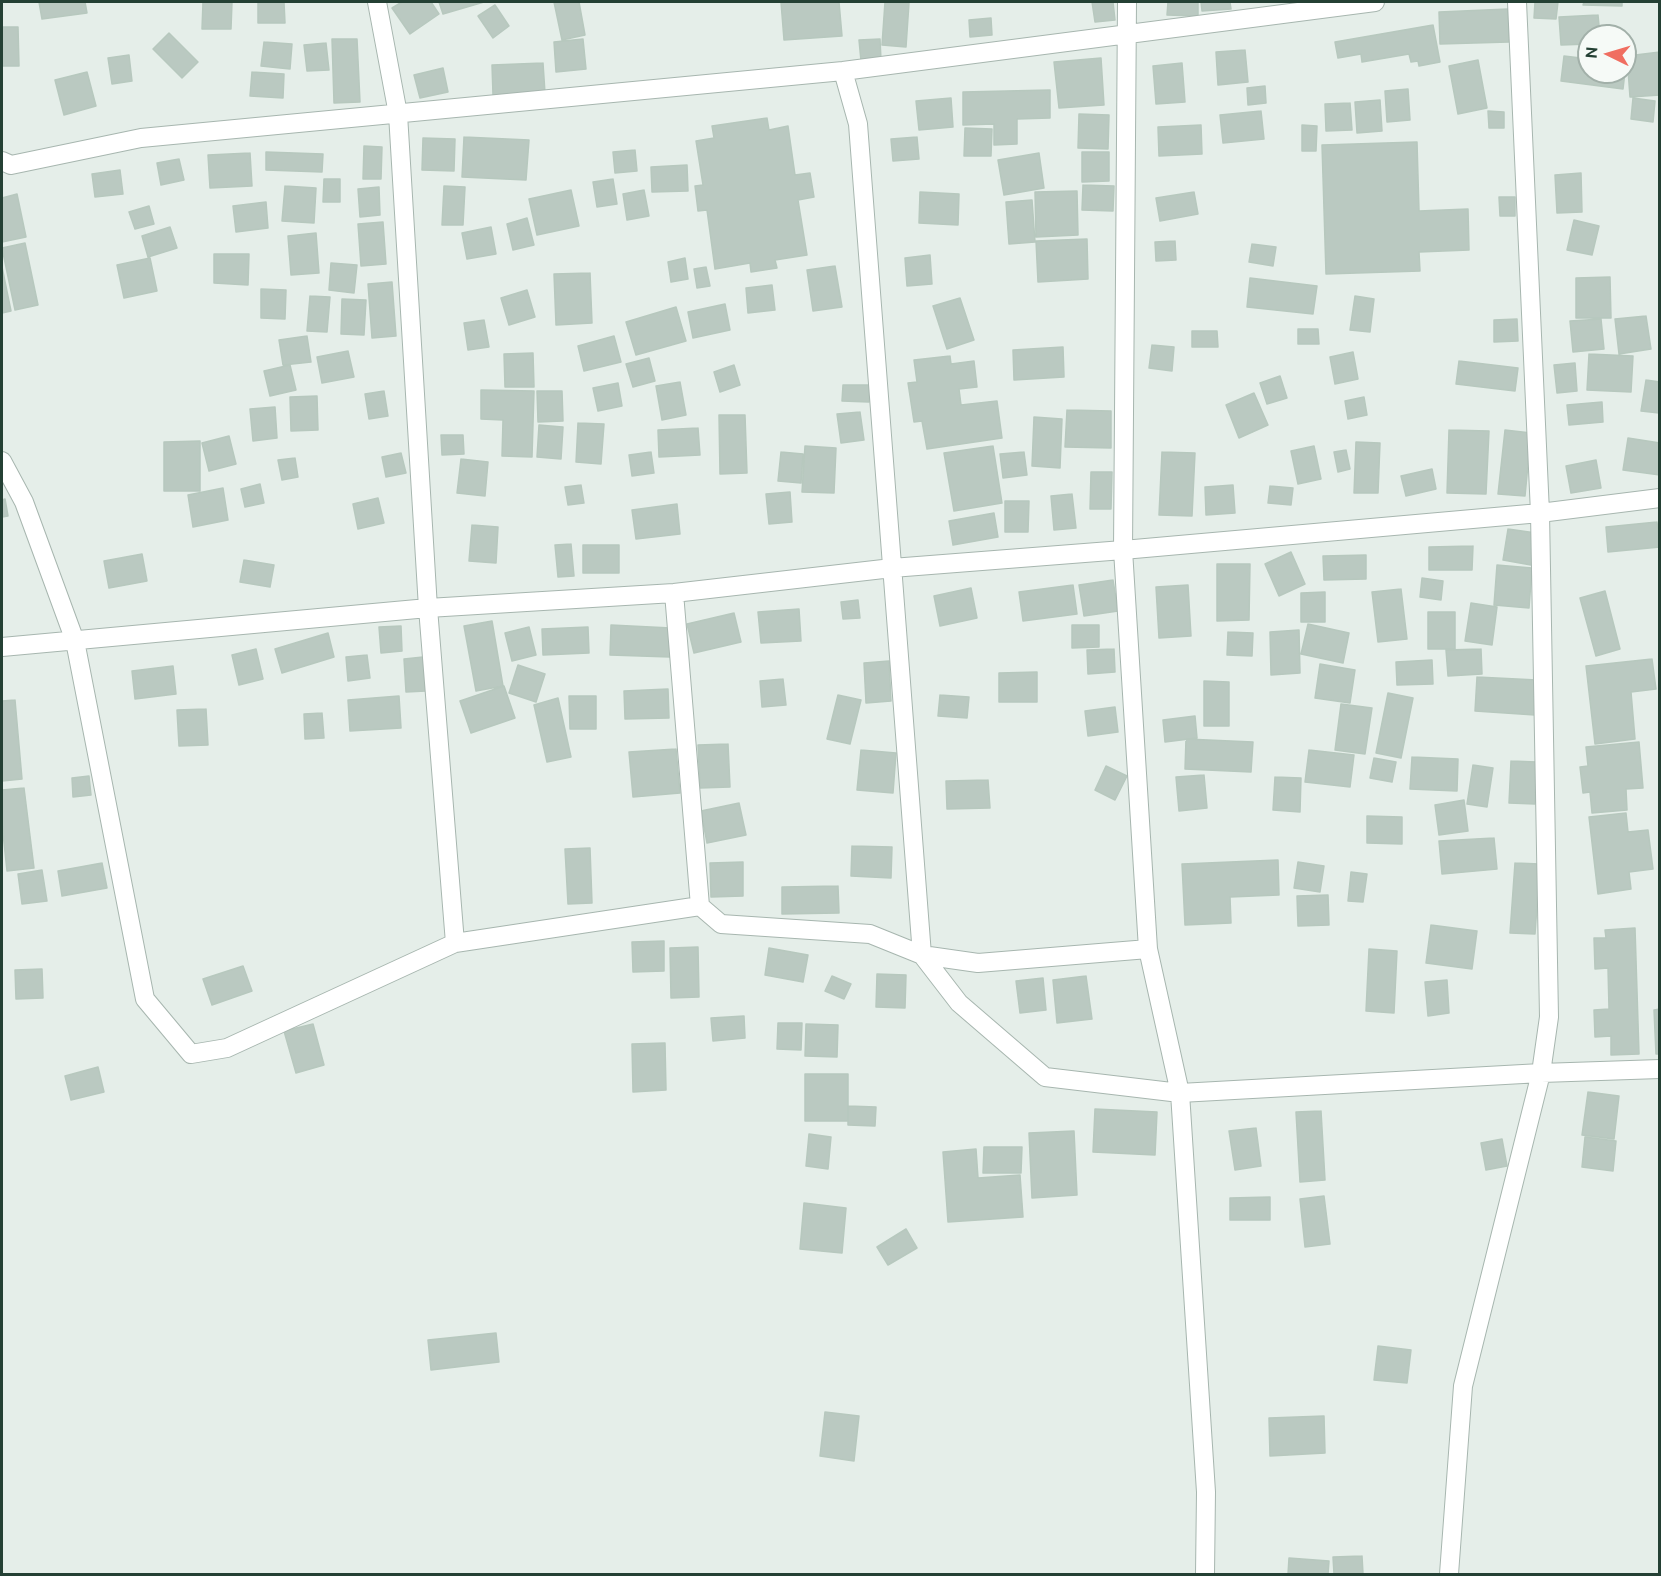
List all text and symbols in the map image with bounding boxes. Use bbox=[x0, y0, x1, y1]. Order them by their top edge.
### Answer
north arrow bbox=[1577, 24, 1637, 84]
text: N bbox=[1582, 46, 1601, 59]

